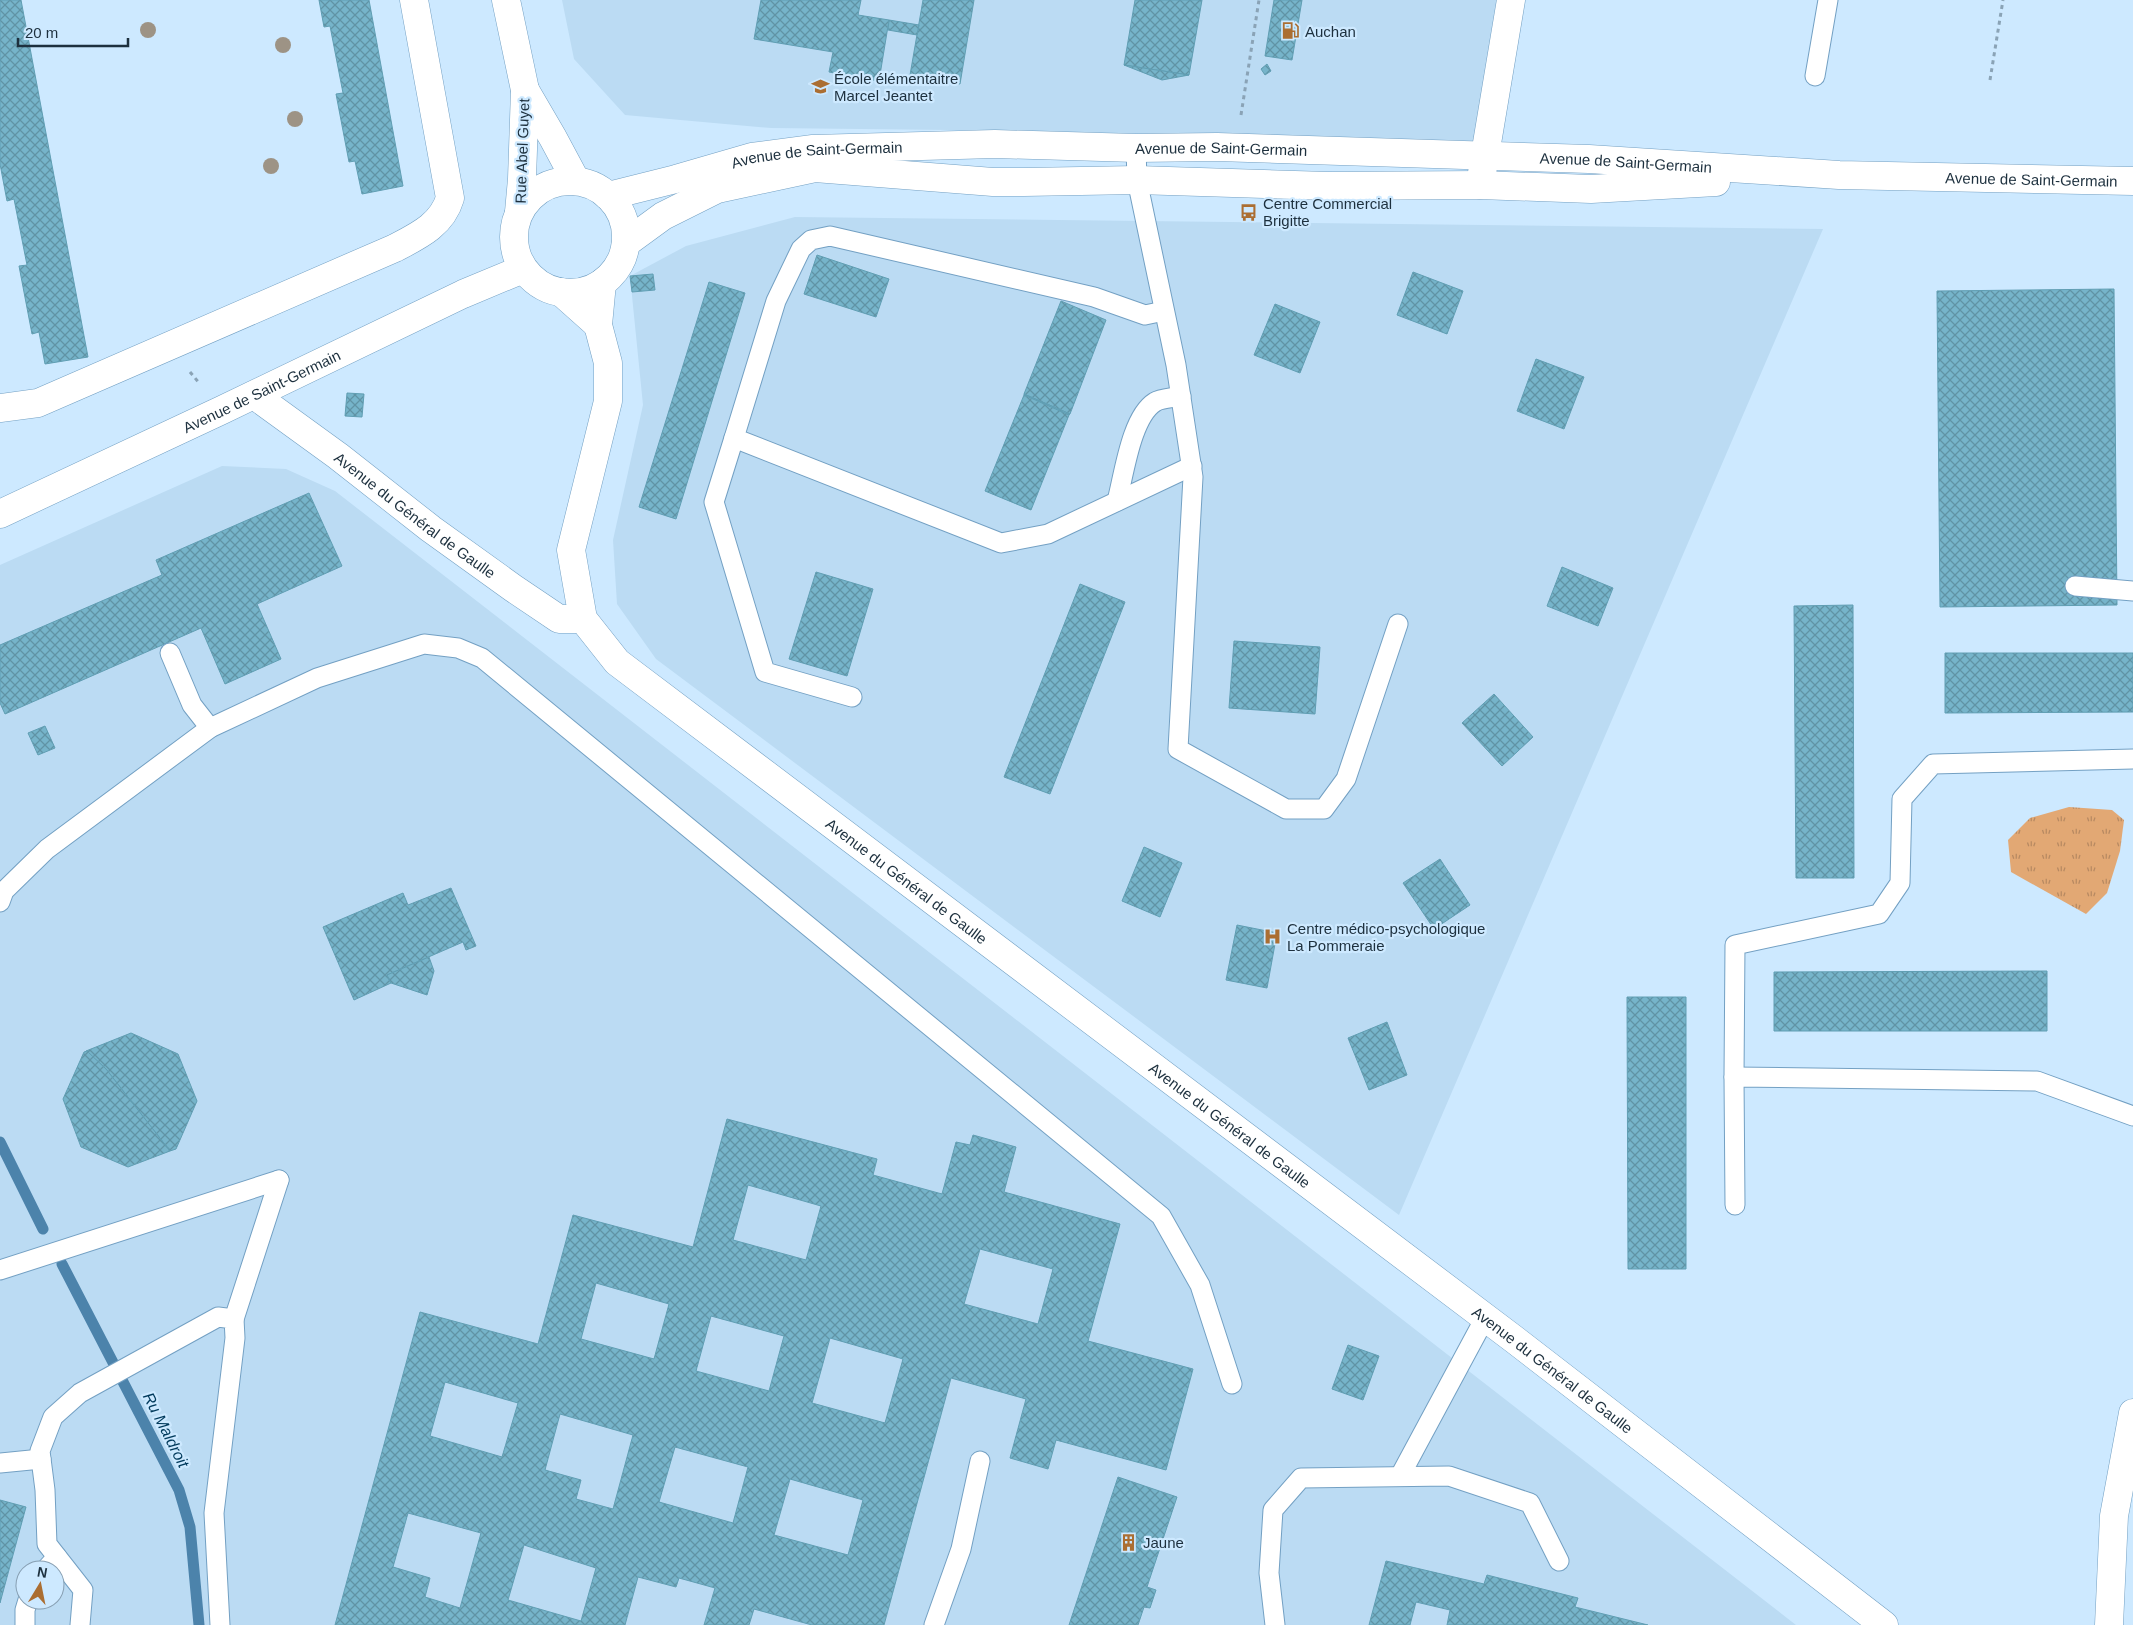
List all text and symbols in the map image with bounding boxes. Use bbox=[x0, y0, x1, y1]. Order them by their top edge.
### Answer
scale bar bbox=[18, 15, 128, 47]
fuel station icon: Auchan bbox=[1281, 21, 1301, 41]
place label: Auchan bbox=[1305, 23, 1356, 40]
text: 20 m bbox=[25, 24, 58, 41]
place label: École élémentaitre Marcel Jeantet bbox=[834, 70, 958, 104]
school or university icon: École élémentaitre Marcel Jeantet bbox=[810, 77, 830, 97]
street label: Rue Abel Guyet bbox=[512, 97, 532, 204]
street label: Avenue de Saint-Germain bbox=[729, 138, 903, 171]
street label: Avenue de Saint-Germain bbox=[1135, 138, 1308, 158]
street label: Avenue de Saint-Germain bbox=[1539, 149, 1712, 175]
street label: Avenue de Saint-Germain bbox=[1945, 169, 2118, 189]
place label: Centre Commercial Brigitte bbox=[1263, 195, 1392, 229]
bus stop icon: Centre Commercial Brigitte bbox=[1239, 202, 1259, 222]
street label: Avenue de Saint-Germain bbox=[180, 346, 343, 436]
street label: Avenue du Général de Gaulle bbox=[332, 448, 499, 581]
street label: Avenue du Général de Gaulle bbox=[823, 815, 991, 947]
place label: Centre médico-psychologique La Pommeraie bbox=[1287, 920, 1485, 954]
hospital icon: Centre médico-psychologique La Pommeraie bbox=[1263, 927, 1283, 947]
street label: Avenue du Général de Gaulle bbox=[1146, 1059, 1314, 1191]
street label: Avenue du Général de Gaulle bbox=[1469, 1303, 1636, 1436]
water label: Ru Maldroit bbox=[140, 1390, 192, 1471]
building icon: Jaune bbox=[1119, 1532, 1139, 1552]
place label: Jaune bbox=[1143, 1534, 1184, 1551]
north arrow bbox=[15, 1560, 65, 1610]
text: N bbox=[36, 1563, 49, 1581]

